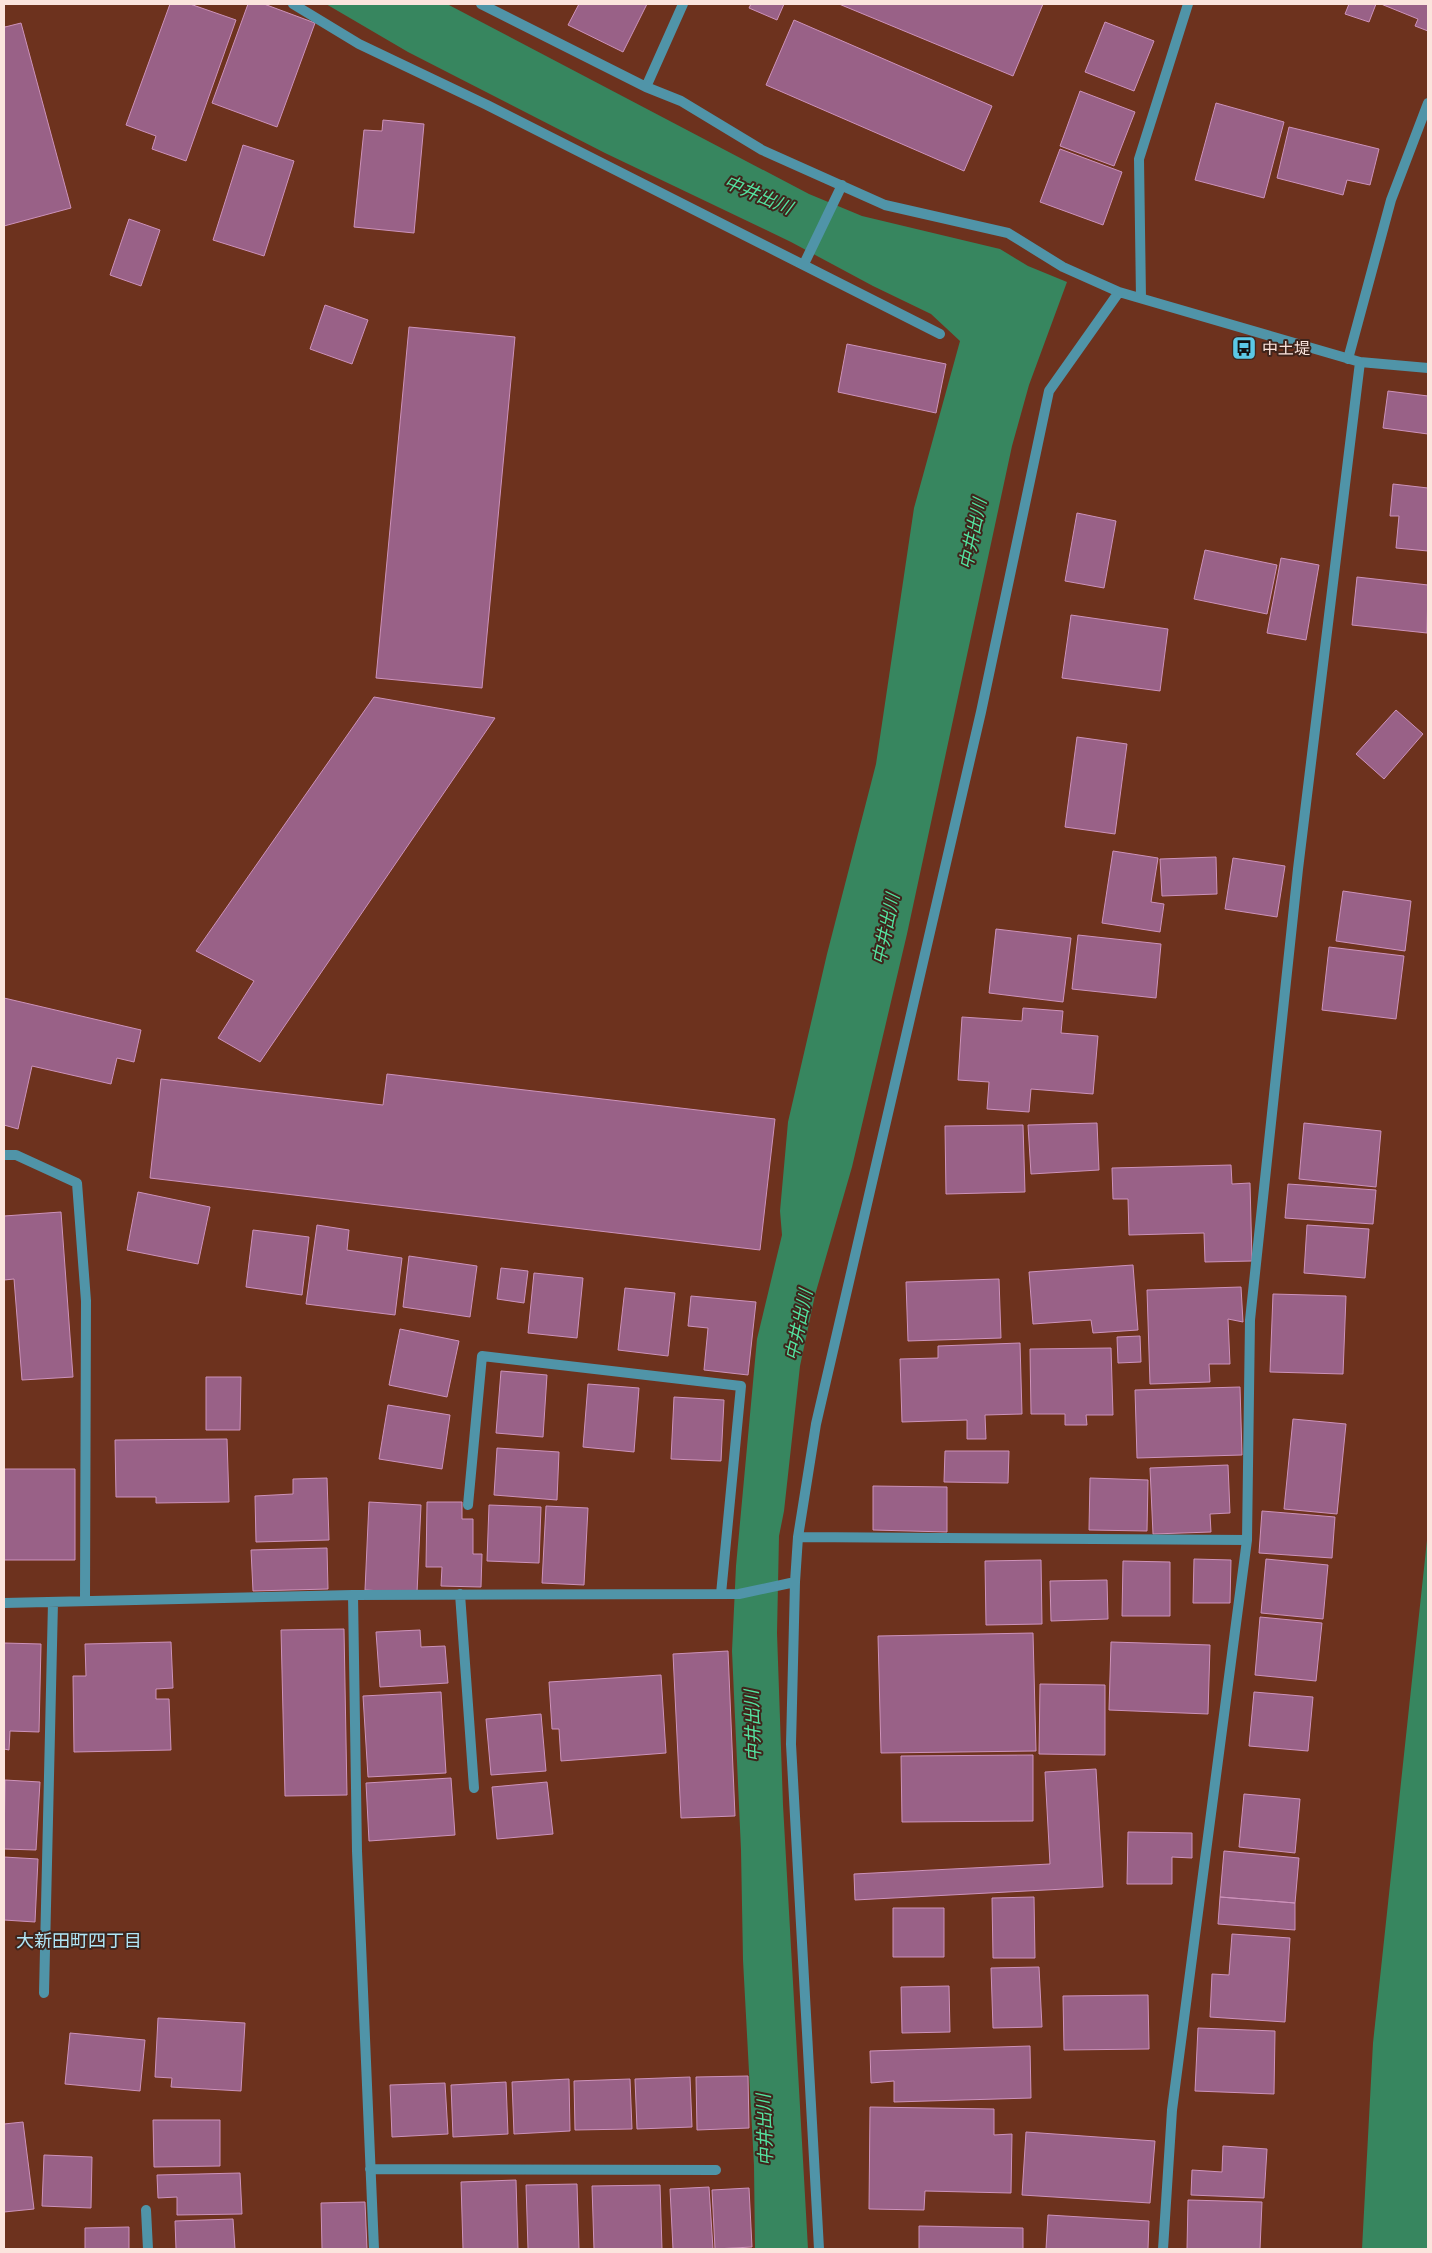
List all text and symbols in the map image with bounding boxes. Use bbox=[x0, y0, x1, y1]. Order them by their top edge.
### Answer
water label: 中井出川 bbox=[721, 172, 797, 220]
bus stop icon: 中土堤 bbox=[1231, 335, 1257, 361]
place label: 中土堤 bbox=[1262, 340, 1310, 359]
water label: 中井出川 bbox=[956, 495, 992, 572]
water label: 中井出川 bbox=[869, 890, 905, 967]
water label: 中井出川 bbox=[782, 1286, 818, 1363]
water label: 中井出川 bbox=[742, 1688, 765, 1762]
district label: 大新田町四丁目 bbox=[16, 1931, 142, 1952]
water label: 中井出川 bbox=[754, 2092, 777, 2166]

